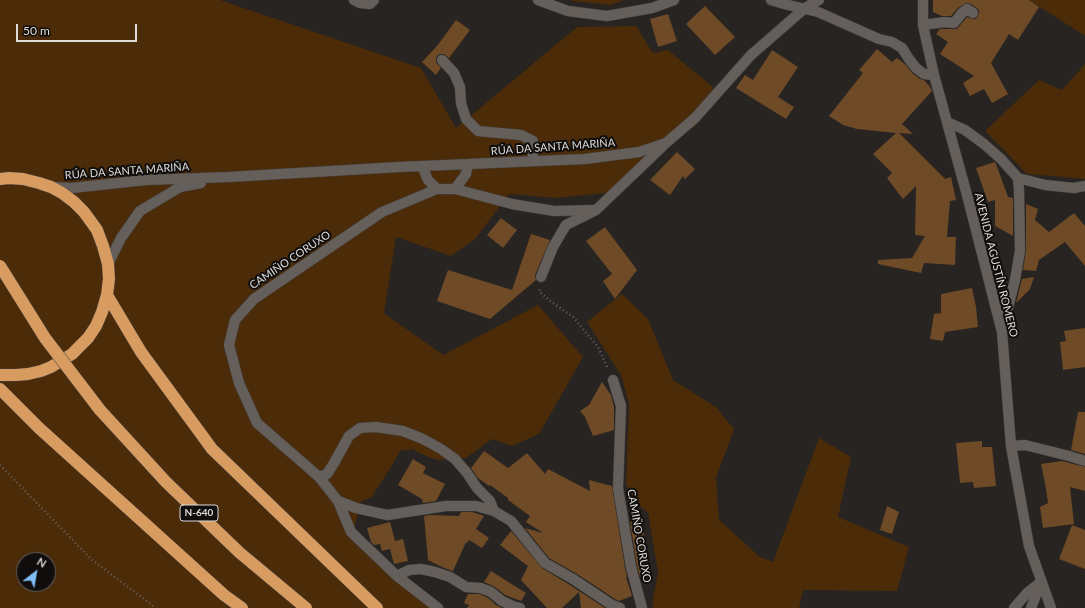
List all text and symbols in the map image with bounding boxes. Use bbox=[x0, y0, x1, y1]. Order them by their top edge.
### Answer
scale bar bbox=[18, 16, 139, 42]
text: 50 m bbox=[23, 23, 50, 38]
street label: RÚA DA SANTA MARIÑA bbox=[490, 136, 616, 158]
street label: RÚA DA SANTA MARIÑA bbox=[64, 160, 190, 182]
street label: AVENIDA AGUSTÍN ROMERO bbox=[972, 191, 1020, 339]
street label: CAMIÑO CORUXO bbox=[247, 228, 333, 292]
street label: CAMIÑO CORUXO bbox=[624, 488, 654, 584]
road number: N-640 bbox=[180, 505, 218, 521]
north arrow bbox=[16, 552, 56, 592]
text: N bbox=[35, 554, 49, 570]

